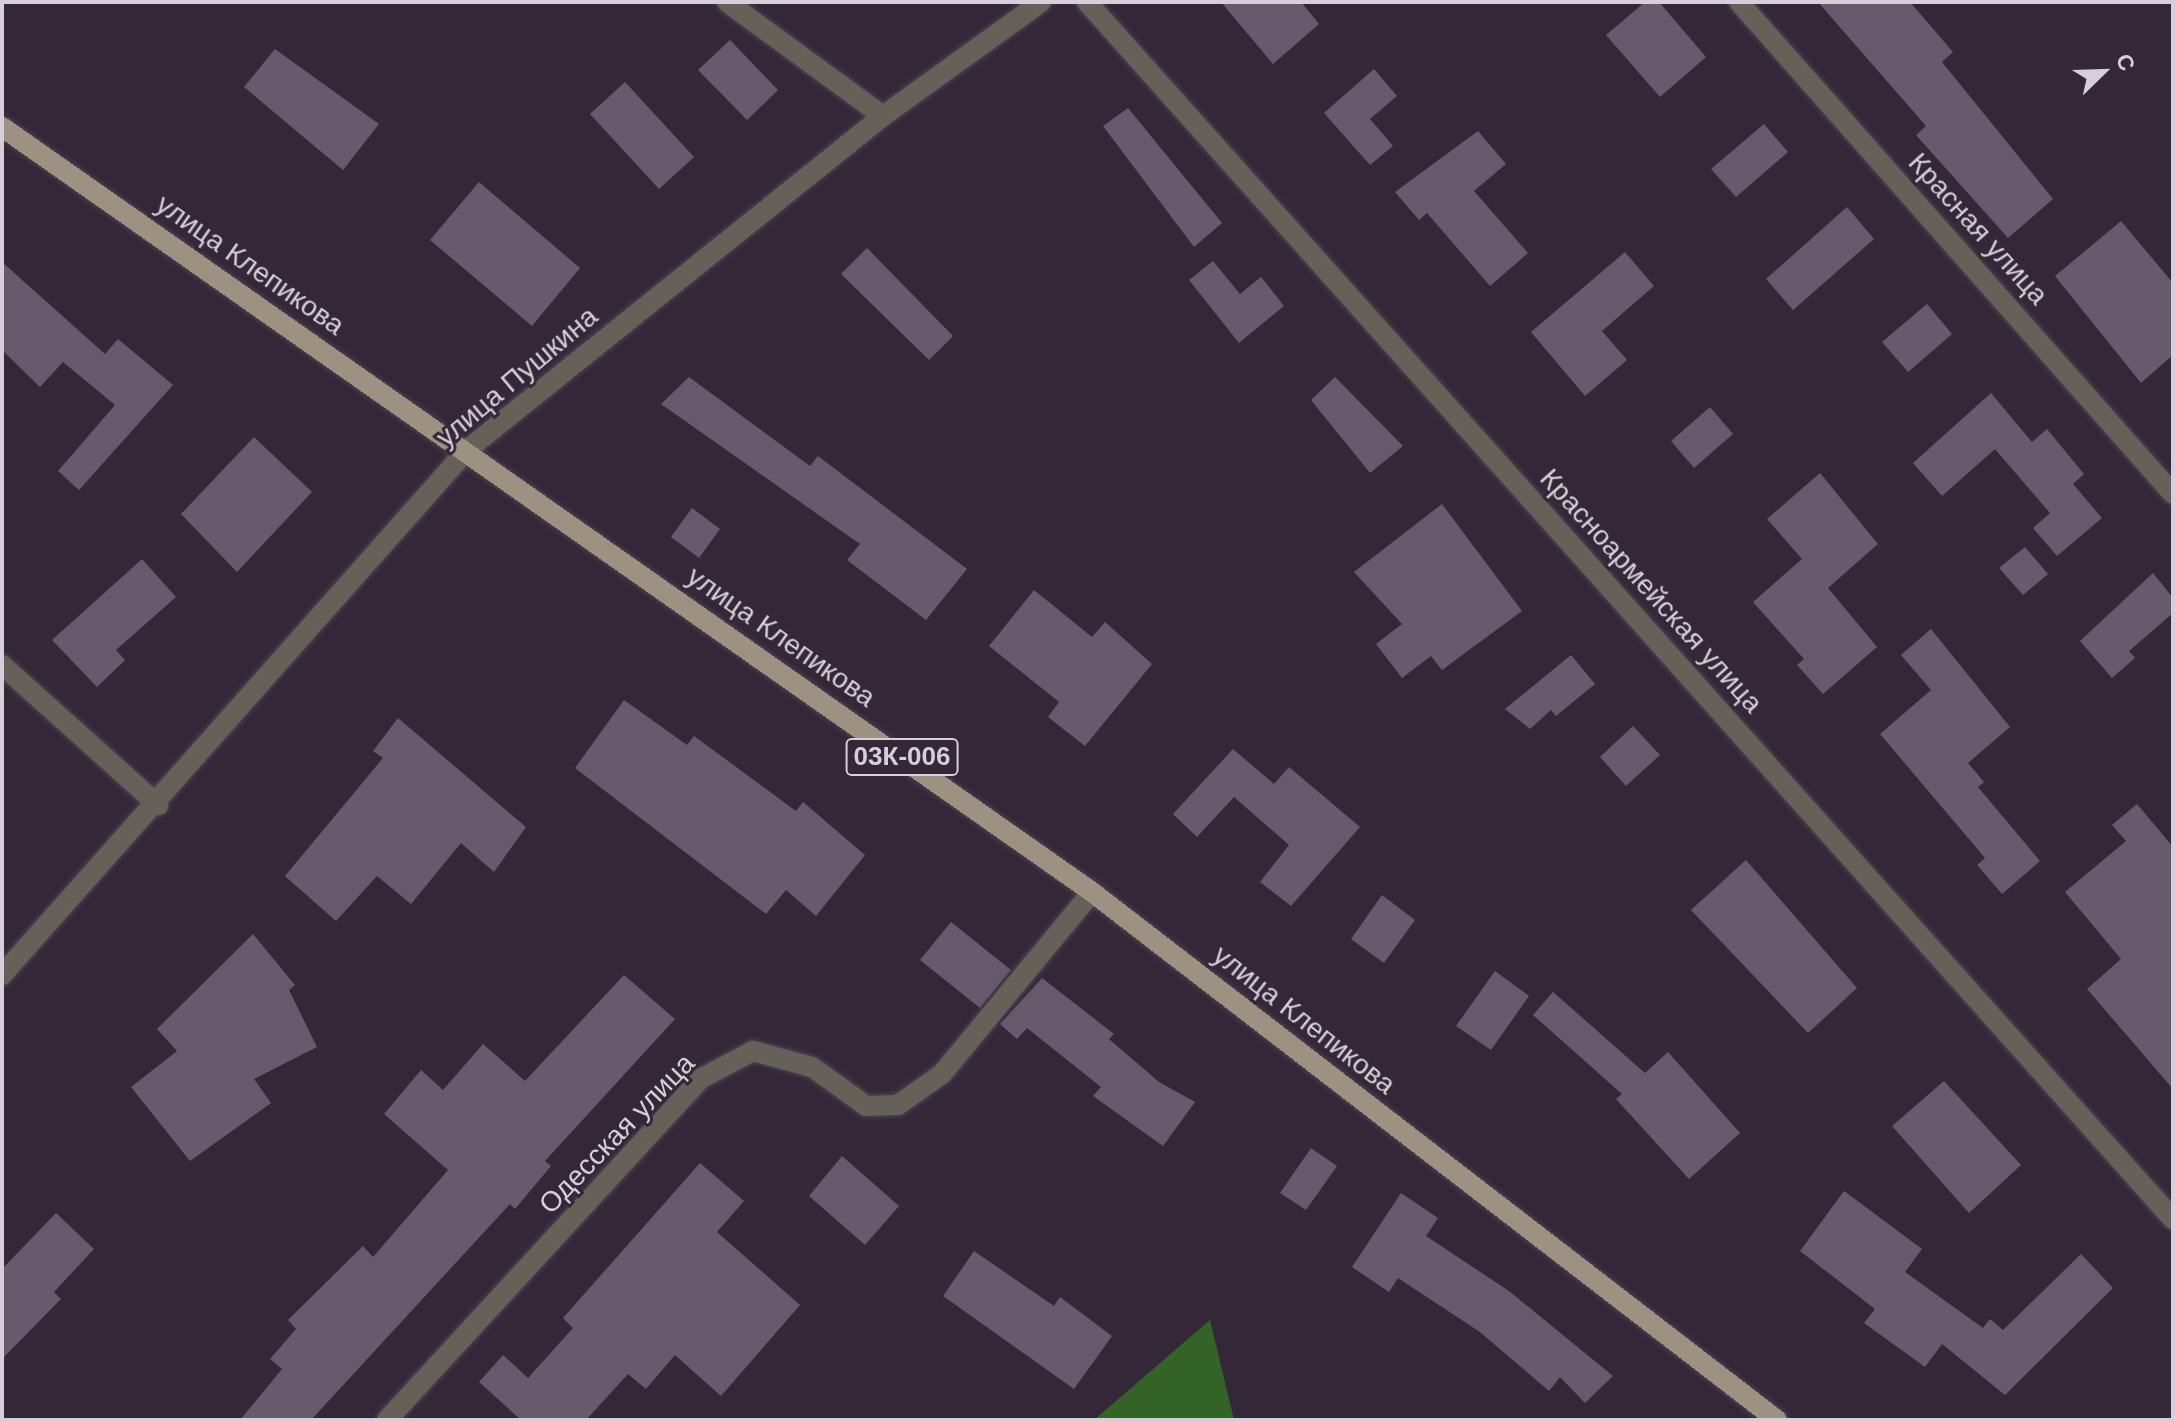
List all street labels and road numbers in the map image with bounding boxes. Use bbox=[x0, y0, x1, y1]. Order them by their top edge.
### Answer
street label: Красная улица bbox=[1901, 146, 2055, 312]
street label: улица Клепикова bbox=[149, 188, 351, 342]
street label: улица Пушкина bbox=[429, 300, 605, 454]
street label: Красноармейская улица bbox=[1533, 462, 1769, 720]
street label: улица Клепикова bbox=[680, 560, 882, 714]
road number: 03К-006 bbox=[844, 735, 960, 779]
street label: улица Клепикова bbox=[1206, 938, 1402, 1102]
street label: Одесская улица bbox=[532, 1047, 702, 1221]

